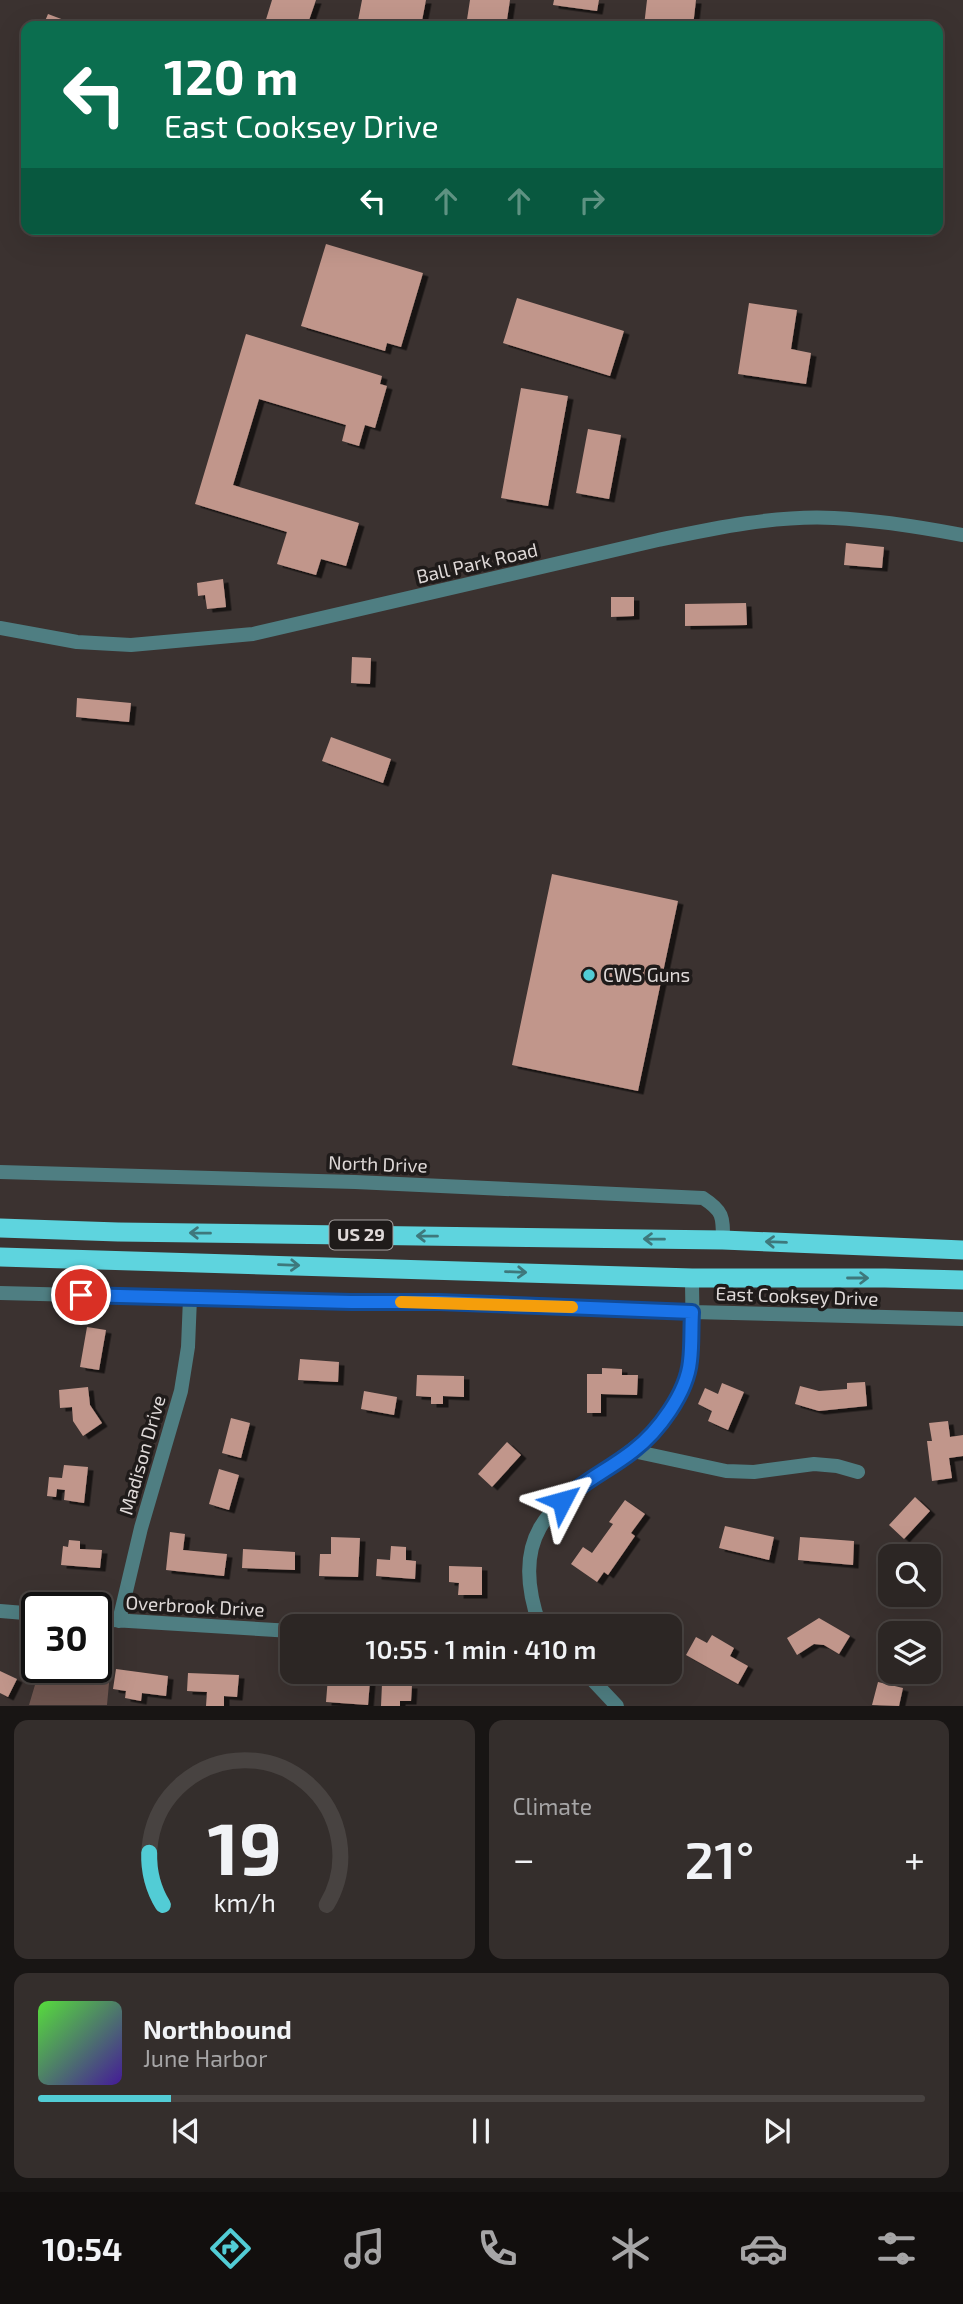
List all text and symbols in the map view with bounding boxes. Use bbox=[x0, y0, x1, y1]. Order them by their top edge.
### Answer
text: 120 m bbox=[164, 46, 298, 105]
icon: left bbox=[49, 49, 140, 140]
text: East Cooksey Drive bbox=[164, 106, 439, 144]
icon: left bbox=[354, 182, 392, 220]
icon: ahead bbox=[427, 182, 465, 220]
icon: ahead bbox=[500, 182, 538, 220]
icon: right bbox=[573, 182, 611, 220]
street label: Ball Park Road bbox=[414, 537, 540, 588]
place label: CWS Guns bbox=[603, 963, 690, 986]
marker: CWS Guns bbox=[581, 967, 597, 983]
street label: North Drive bbox=[328, 1150, 428, 1177]
road number: US 29 bbox=[330, 1220, 392, 1250]
one-way arrow bbox=[188, 1226, 211, 1240]
one-way arrow bbox=[416, 1229, 439, 1243]
one-way arrow bbox=[643, 1232, 666, 1246]
one-way arrow bbox=[765, 1235, 788, 1248]
one-way arrow bbox=[277, 1258, 300, 1271]
pin bbox=[51, 1265, 111, 1325]
one-way arrow bbox=[504, 1265, 527, 1278]
one-way arrow bbox=[846, 1271, 869, 1285]
icon: arrive bbox=[62, 1276, 100, 1314]
street label: East Cooksey Drive bbox=[715, 1281, 879, 1310]
street label: Madison Drive bbox=[113, 1392, 170, 1517]
position arrow bbox=[525, 1464, 599, 1538]
map controls bbox=[878, 1544, 941, 1684]
button: search bbox=[878, 1544, 941, 1607]
street label: Overbrook Drive bbox=[125, 1590, 265, 1621]
speed limit sign: 30 bbox=[21, 1592, 112, 1683]
button: layers bbox=[878, 1621, 941, 1684]
text: 10:55 · 1 min · 410 m bbox=[366, 1633, 596, 1664]
text: Climate bbox=[513, 1792, 592, 1820]
text: 19 bbox=[207, 1803, 281, 1891]
text: 21° bbox=[684, 1827, 754, 1889]
text: − bbox=[513, 1835, 535, 1881]
text: + bbox=[904, 1835, 925, 1881]
text: km/h bbox=[213, 1887, 275, 1917]
text: Northbound bbox=[143, 2013, 292, 2044]
text: June Harbor bbox=[143, 2044, 267, 2072]
icon: previous bbox=[167, 2112, 205, 2150]
icon: pause bbox=[462, 2112, 500, 2150]
icon: next bbox=[758, 2112, 796, 2150]
icon: directions bbox=[206, 2224, 255, 2273]
icon: music bbox=[340, 2224, 389, 2273]
icon: phone bbox=[473, 2224, 522, 2273]
icon: climate bbox=[606, 2224, 655, 2273]
icon: car bbox=[739, 2224, 788, 2273]
icon: filters bbox=[872, 2224, 921, 2273]
text: 10:54 bbox=[42, 2229, 122, 2267]

